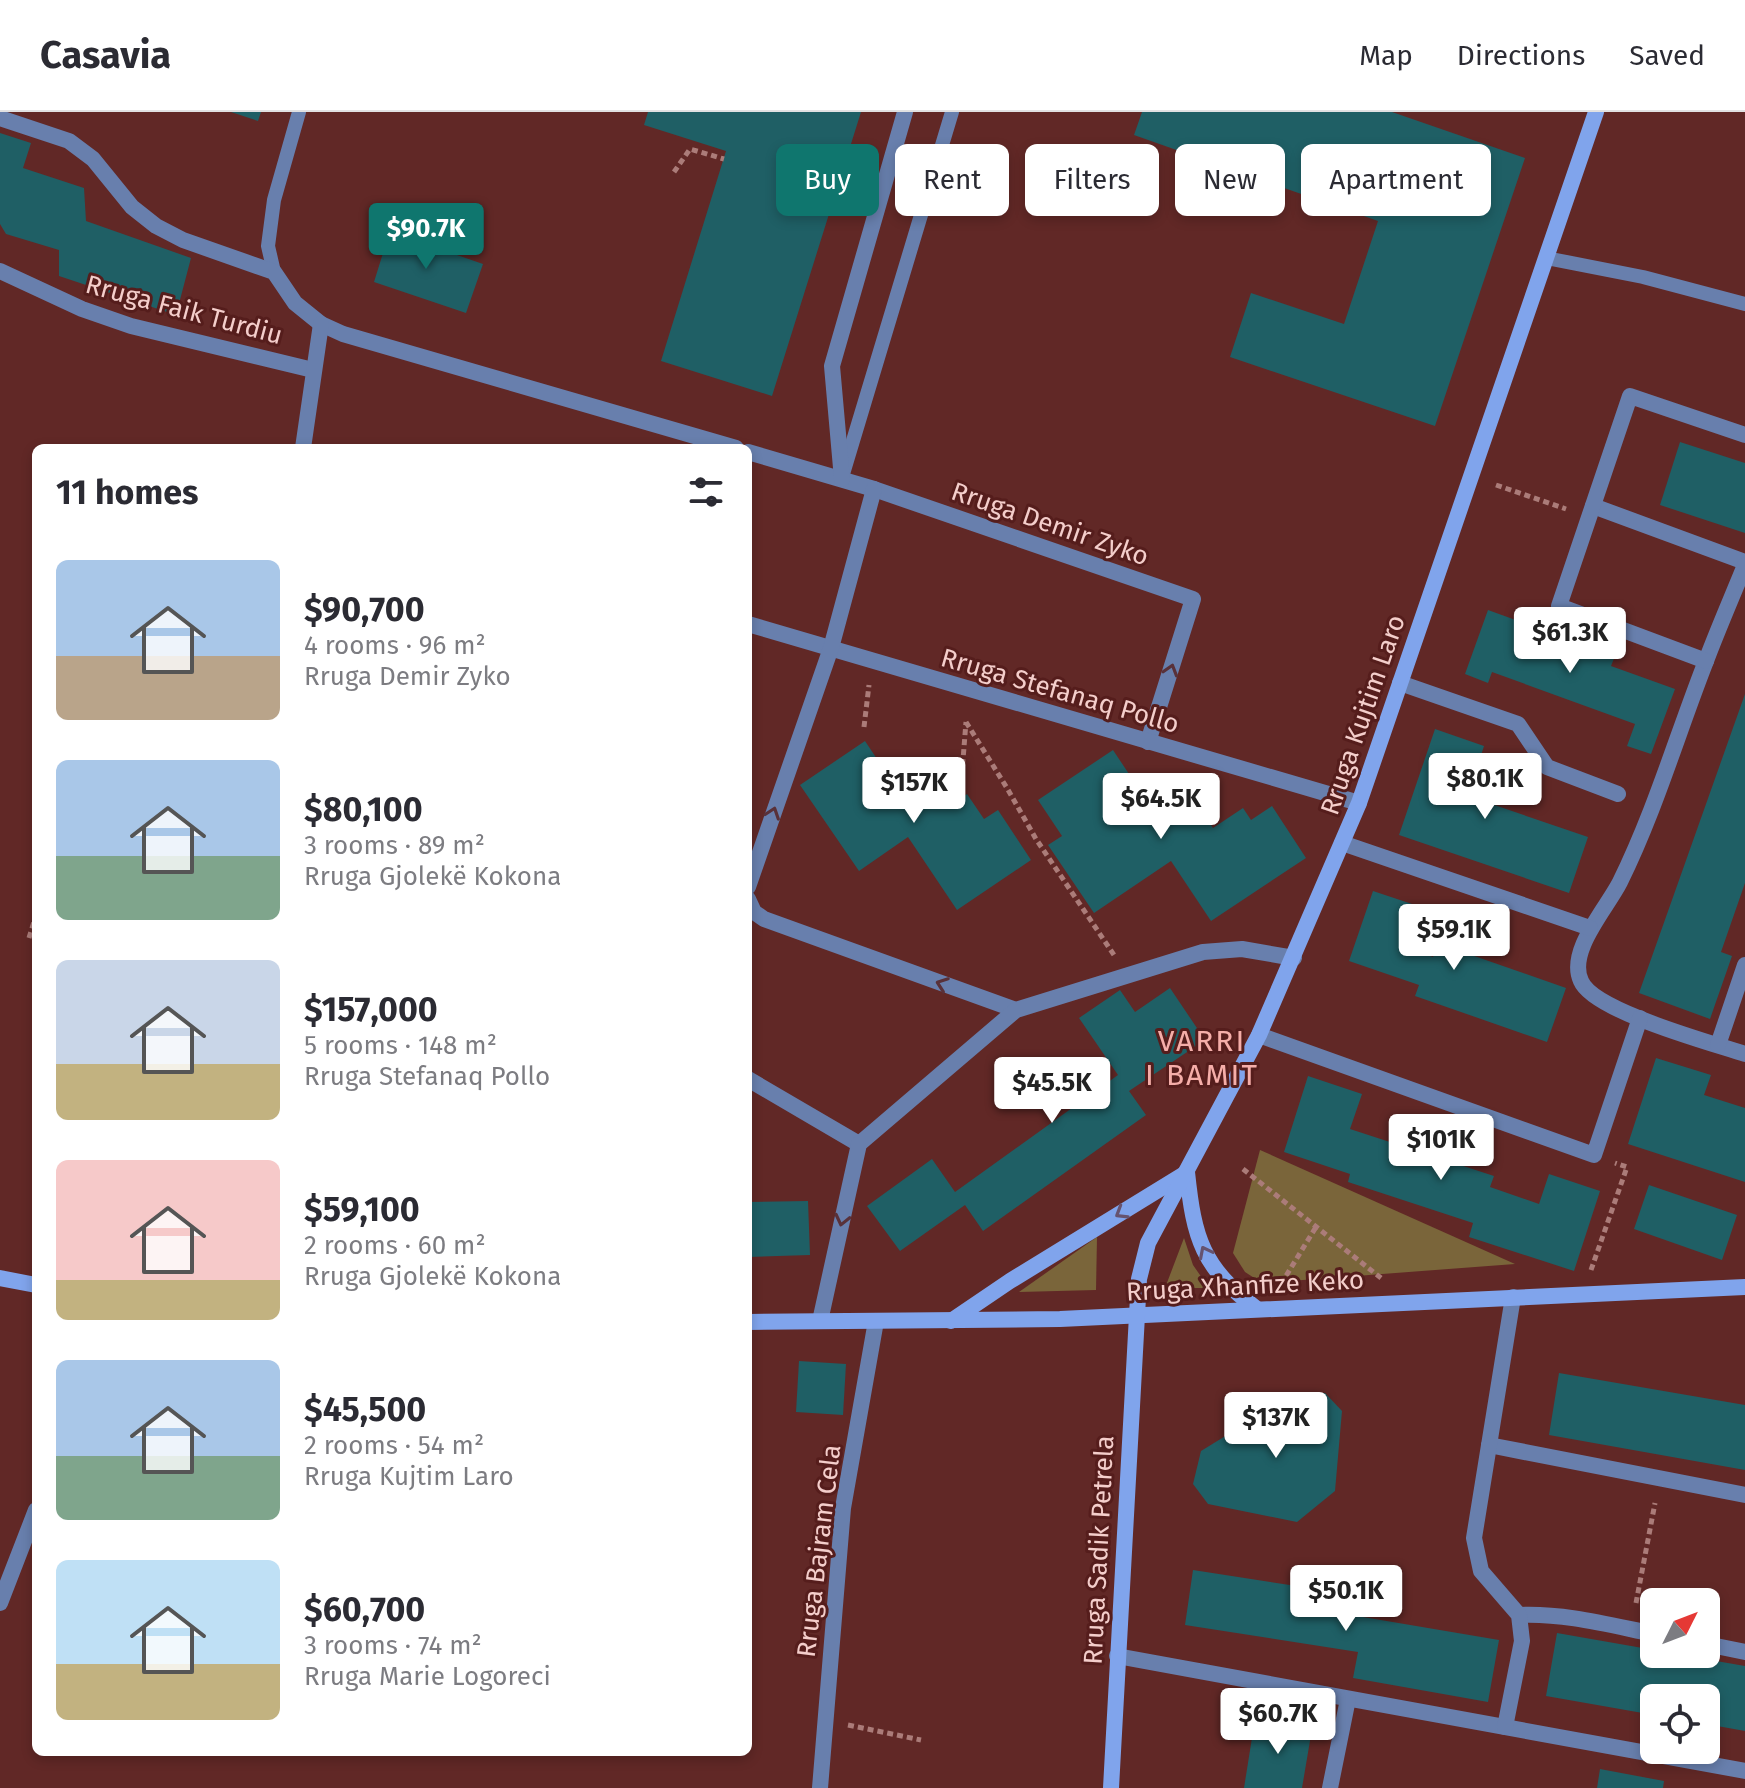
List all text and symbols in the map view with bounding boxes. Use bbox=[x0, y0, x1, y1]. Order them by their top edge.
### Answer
text: Casavia bbox=[40, 32, 171, 78]
text: Map bbox=[1359, 39, 1413, 72]
text: Directions bbox=[1457, 39, 1585, 72]
text: Saved bbox=[1629, 39, 1705, 72]
chip: Buy bbox=[776, 144, 879, 216]
chip: Rent bbox=[895, 144, 1009, 216]
chip: Filters bbox=[1025, 144, 1159, 216]
chip: New bbox=[1175, 144, 1285, 216]
chip: Apartment bbox=[1301, 144, 1491, 216]
pin: $90.7K bbox=[361, 203, 491, 271]
text: $90.7K bbox=[387, 213, 465, 244]
street label: Rruga Faik Turdiu bbox=[82, 269, 286, 351]
icon: filters bbox=[684, 470, 728, 514]
text: 11 homes bbox=[56, 472, 198, 513]
street label: Rruga Demir Zyko bbox=[947, 476, 1153, 572]
text: $90,700 bbox=[304, 589, 425, 630]
icon: home bbox=[120, 592, 216, 688]
pin: $61.3K bbox=[1505, 607, 1635, 675]
street label: Rruga Kujtim Laro bbox=[1314, 611, 1412, 819]
text: $61.3K bbox=[1532, 617, 1608, 648]
text: 4 rooms · 96 m² bbox=[304, 630, 486, 661]
street label: Rruga Stefanaq Pollo bbox=[937, 642, 1183, 740]
text: Rruga Demir Zyko bbox=[304, 661, 511, 692]
one-way arrow bbox=[1162, 664, 1178, 678]
pin: $80.1K bbox=[1420, 753, 1550, 821]
pin: $157K bbox=[858, 757, 970, 825]
text: $80.1K bbox=[1447, 763, 1523, 794]
text: $157K bbox=[880, 767, 948, 798]
pin: $64.5K bbox=[1096, 773, 1226, 841]
text: $64.5K bbox=[1121, 783, 1201, 814]
text: $80,100 bbox=[304, 789, 423, 830]
icon: home bbox=[120, 792, 216, 888]
one-way arrow bbox=[763, 807, 780, 821]
text: 3 rooms · 89 m² bbox=[304, 830, 485, 861]
text: Rruga Gjolekë Kokona bbox=[304, 861, 561, 892]
pin: $59.1K bbox=[1389, 904, 1519, 972]
text: $59.1K bbox=[1417, 914, 1491, 945]
one-way arrow bbox=[936, 977, 950, 994]
text: $157,000 bbox=[304, 989, 438, 1030]
icon: home bbox=[120, 992, 216, 1088]
district label: VARRI I BAMIT bbox=[1145, 1023, 1259, 1093]
text: 5 rooms · 148 m² bbox=[304, 1030, 497, 1061]
pin: $45.5K bbox=[987, 1057, 1117, 1125]
text: Rruga Stefanaq Pollo bbox=[304, 1061, 550, 1092]
text: $45.5K bbox=[1012, 1067, 1092, 1098]
pin: $101K bbox=[1385, 1114, 1497, 1182]
text: $101K bbox=[1407, 1124, 1475, 1155]
text: $59,100 bbox=[304, 1189, 420, 1230]
icon: home bbox=[120, 1192, 216, 1288]
one-way arrow bbox=[1115, 1203, 1130, 1219]
one-way arrow bbox=[834, 1212, 851, 1226]
text: 2 rooms · 60 m² bbox=[304, 1230, 486, 1261]
one-way arrow bbox=[1200, 1246, 1215, 1261]
text: Rruga Gjolekë Kokona bbox=[304, 1261, 561, 1292]
street label: Rruga Xhanfize Keko bbox=[1125, 1264, 1365, 1308]
text: $45,500 bbox=[304, 1389, 426, 1430]
icon: home bbox=[120, 1392, 216, 1488]
pin: $137K bbox=[1220, 1392, 1332, 1460]
text: $137K bbox=[1242, 1402, 1310, 1433]
text: 2 rooms · 54 m² bbox=[304, 1430, 484, 1461]
street label: Rruga Sadik Petrela bbox=[1078, 1435, 1120, 1665]
street label: Rruga Bajram Cela bbox=[791, 1443, 847, 1659]
text: Rruga Kujtim Laro bbox=[304, 1461, 514, 1492]
pin: $50.1K bbox=[1281, 1565, 1411, 1633]
text: $50.1K bbox=[1308, 1575, 1384, 1606]
north arrow bbox=[1640, 1588, 1720, 1668]
map controls bbox=[1640, 1588, 1720, 1764]
text: $60,700 bbox=[304, 1589, 425, 1630]
icon: home bbox=[120, 1592, 216, 1688]
text: 3 rooms · 74 m² bbox=[304, 1630, 482, 1661]
text: Rruga Marie Logoreci bbox=[304, 1661, 551, 1692]
button: locate bbox=[1640, 1684, 1720, 1764]
pin: $60.7K bbox=[1213, 1688, 1343, 1756]
text: $60.7K bbox=[1238, 1698, 1318, 1729]

